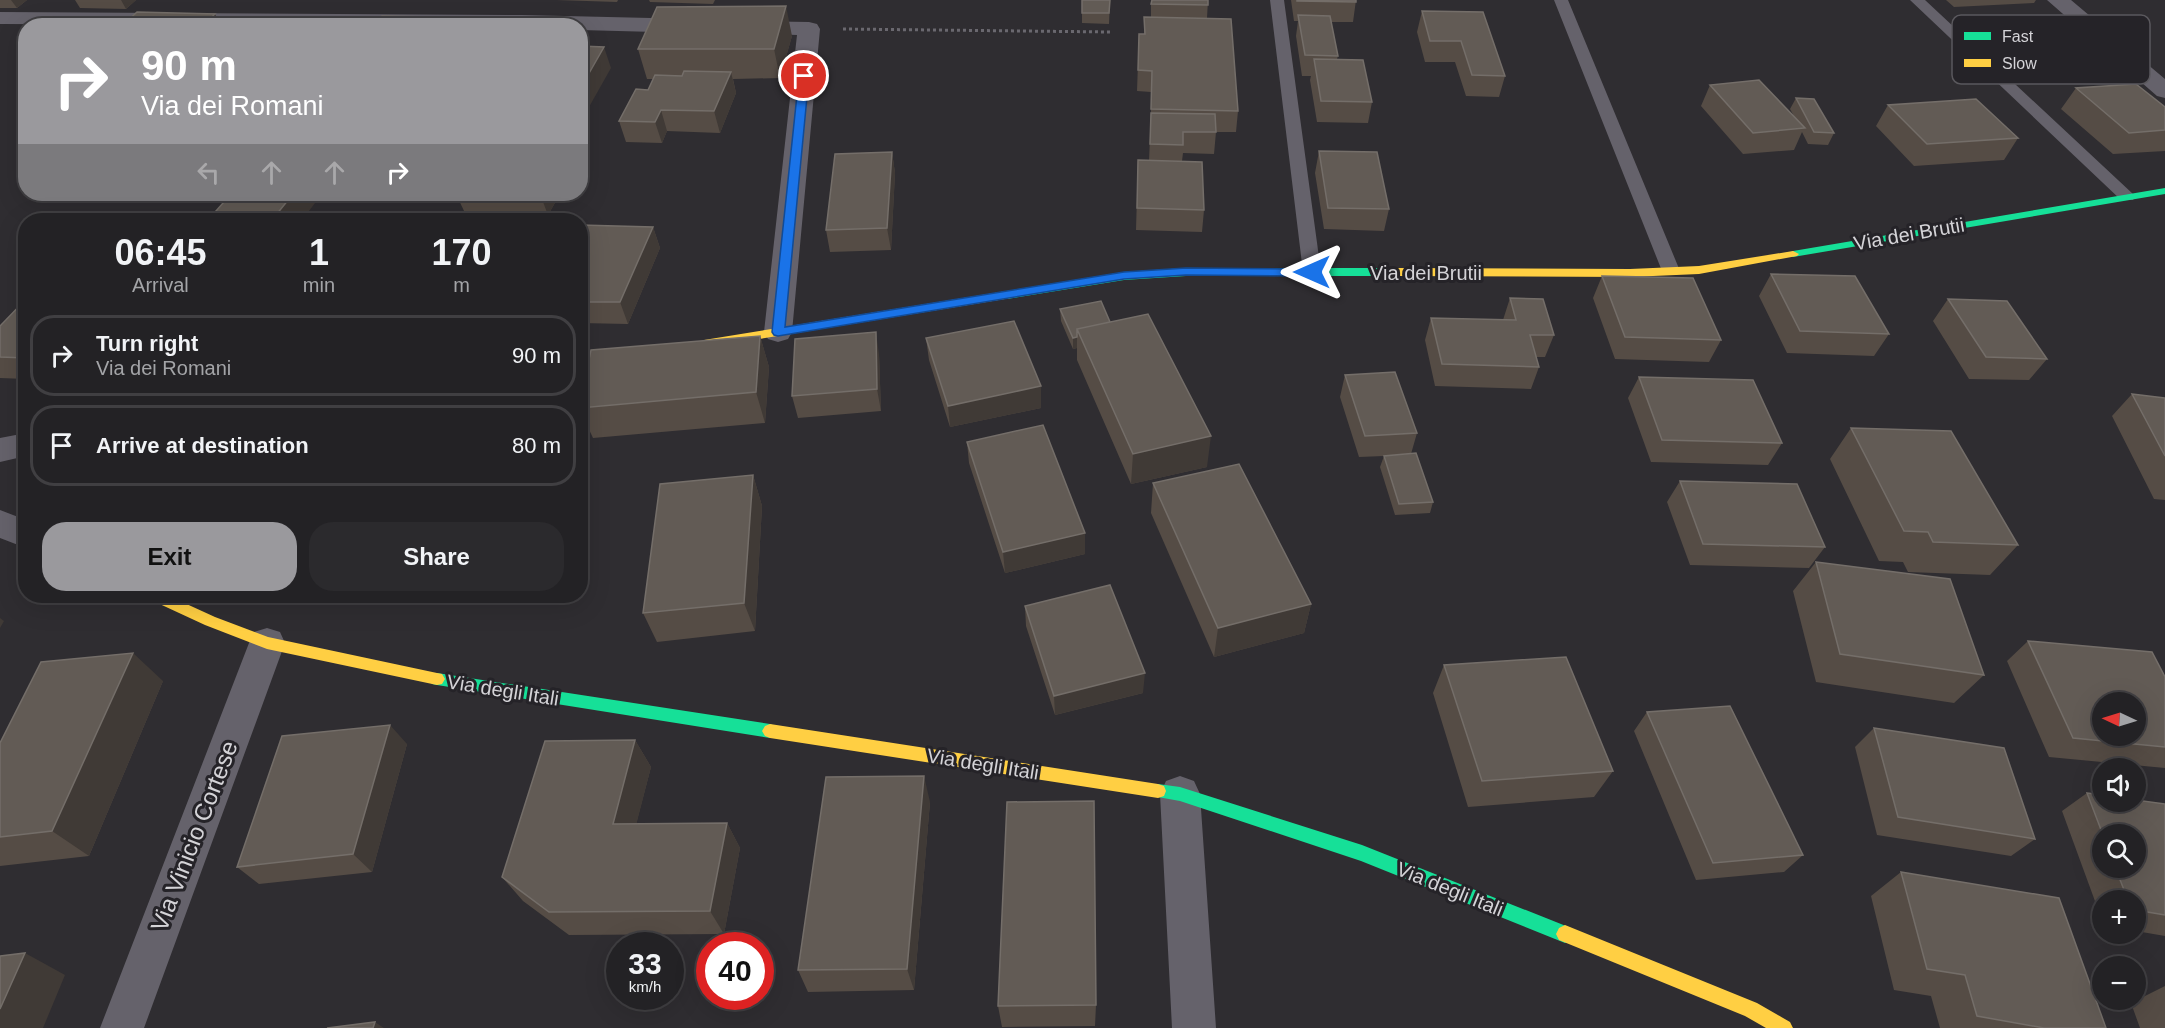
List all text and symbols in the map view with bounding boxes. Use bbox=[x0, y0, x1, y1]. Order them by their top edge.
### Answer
legend bbox=[1952, 15, 2150, 84]
text: Fast bbox=[2002, 28, 2034, 45]
icon: right bbox=[42, 42, 120, 120]
text: 90 m bbox=[141, 42, 237, 89]
pin bbox=[778, 50, 829, 101]
text: Slow bbox=[2002, 55, 2037, 72]
icon: arrive bbox=[787, 59, 820, 92]
text: Via dei Romani bbox=[141, 91, 324, 121]
icon: left bbox=[192, 156, 225, 189]
icon: ahead bbox=[255, 156, 288, 189]
icon: ahead bbox=[318, 156, 351, 189]
icon: right bbox=[381, 156, 414, 189]
street label: Via dei Brutii bbox=[1852, 213, 1966, 255]
text: 06:45 bbox=[114, 232, 206, 273]
text: 1 bbox=[309, 232, 329, 273]
text: 170 bbox=[431, 232, 492, 273]
position arrow bbox=[1280, 240, 1344, 304]
street label: Via dei Brutii bbox=[1370, 262, 1482, 284]
text: Arrival bbox=[132, 274, 189, 296]
text: min bbox=[303, 274, 335, 296]
text: m bbox=[453, 274, 470, 296]
text: Turn right bbox=[96, 331, 198, 356]
icon: right bbox=[45, 339, 78, 372]
text: 90 m bbox=[512, 343, 561, 368]
text: Via dei Romani bbox=[96, 357, 231, 379]
icon: arrive bbox=[45, 429, 78, 462]
text: Arrive at destination bbox=[96, 433, 309, 458]
text: 80 m bbox=[512, 433, 561, 458]
button: Exit bbox=[42, 522, 297, 591]
button: Share bbox=[309, 522, 564, 591]
street label: Via degli Itali bbox=[445, 670, 561, 710]
north arrow bbox=[2092, 692, 2146, 746]
map controls bbox=[2092, 692, 2146, 1010]
street label: Via Vinicio Cortese bbox=[145, 737, 243, 935]
street label: Via degli Itali bbox=[925, 744, 1041, 784]
button: sound bbox=[2092, 758, 2146, 812]
button: search bbox=[2092, 824, 2146, 878]
street label: Via degli Itali bbox=[1393, 858, 1507, 920]
button: + bbox=[2092, 890, 2146, 944]
speed limit sign: 40 bbox=[696, 932, 774, 1010]
text: 33 bbox=[628, 947, 662, 980]
button: − bbox=[2092, 956, 2146, 1010]
text: km/h bbox=[629, 978, 661, 995]

